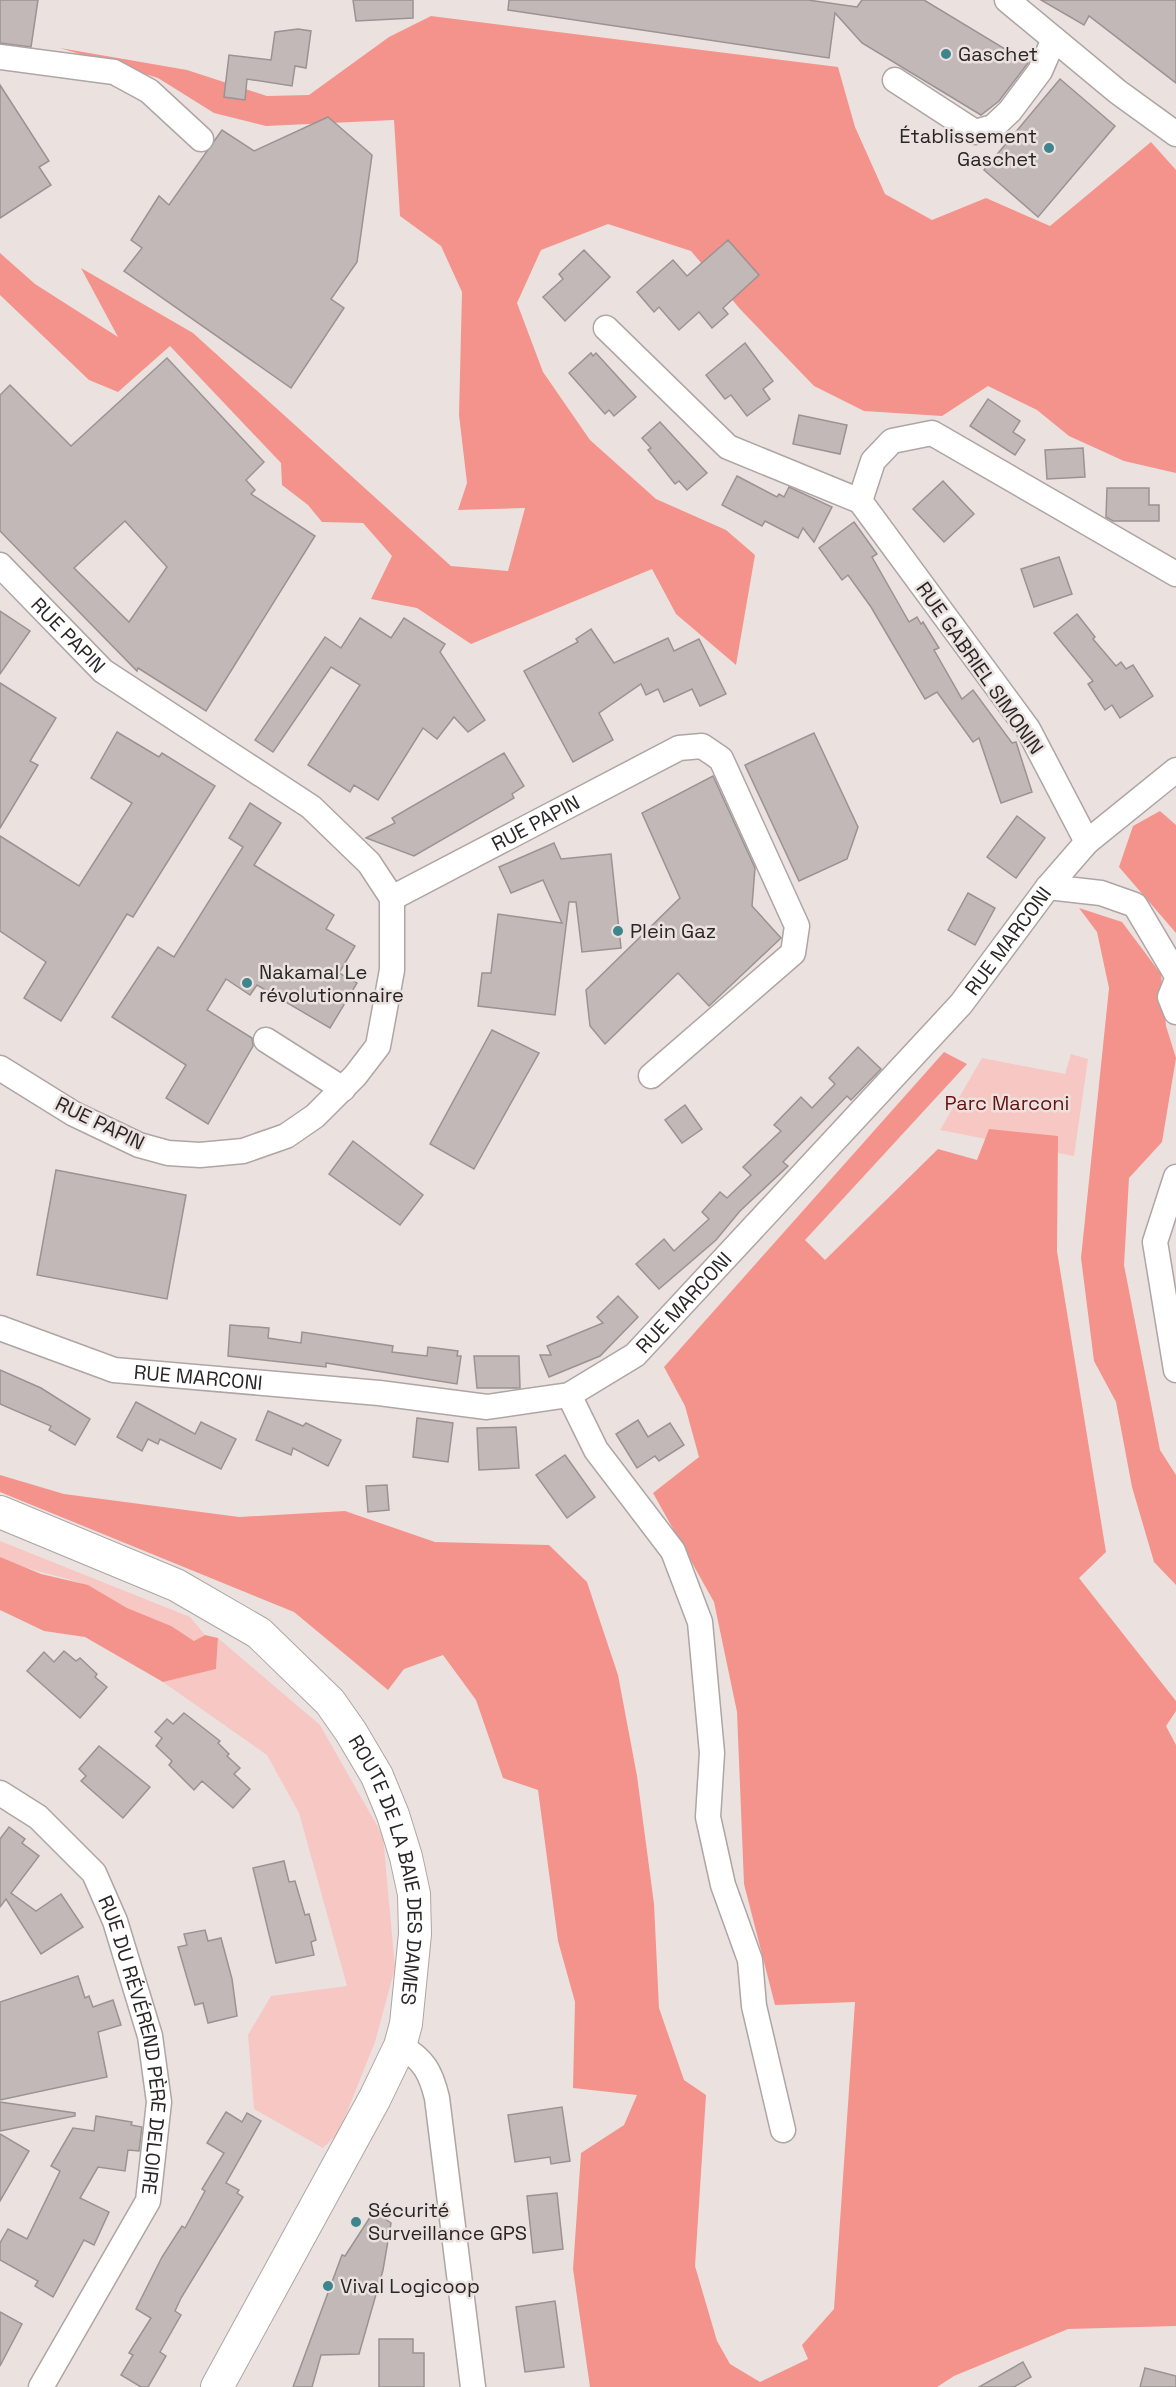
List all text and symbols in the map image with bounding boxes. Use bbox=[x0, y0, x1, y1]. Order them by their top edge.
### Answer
place label: Gaschet bbox=[958, 41, 1038, 67]
marker: Gaschet bbox=[939, 47, 953, 61]
place label: Établissement Gaschet bbox=[899, 123, 1037, 172]
marker: Établissement Gaschet bbox=[1042, 141, 1056, 155]
street label: RUE GABRIEL SIMONIN bbox=[911, 577, 1049, 759]
street label: RUE PAPIN bbox=[25, 592, 111, 679]
street label: RUE PAPIN bbox=[487, 789, 584, 857]
street label: RUE MARCONI bbox=[959, 881, 1057, 1001]
place label: Plein Gaz bbox=[630, 918, 716, 944]
marker: Plein Gaz bbox=[611, 924, 625, 938]
place label: Nakamal Le révolutionnaire bbox=[259, 959, 404, 1008]
marker: Nakamal Le révolutionnaire bbox=[240, 976, 254, 990]
street label: RUE PAPIN bbox=[51, 1090, 149, 1156]
park label: Parc Marconi bbox=[944, 1090, 1070, 1116]
street label: RUE MARCONI bbox=[630, 1246, 737, 1359]
street label: RUE MARCONI bbox=[133, 1359, 264, 1396]
street label: ROUTE DE LA BAIE DES DAMES bbox=[343, 1730, 428, 2006]
street label: RUE DU RÉVÉREND PÈRE DELOIRE bbox=[92, 1891, 172, 2196]
place label: Sécurité Surveillance GPS bbox=[368, 2197, 527, 2246]
marker: Sécurité Surveillance GPS bbox=[349, 2215, 363, 2229]
place label: Vival Logicoop bbox=[340, 2273, 480, 2299]
marker: Vival Logicoop bbox=[321, 2279, 335, 2293]

